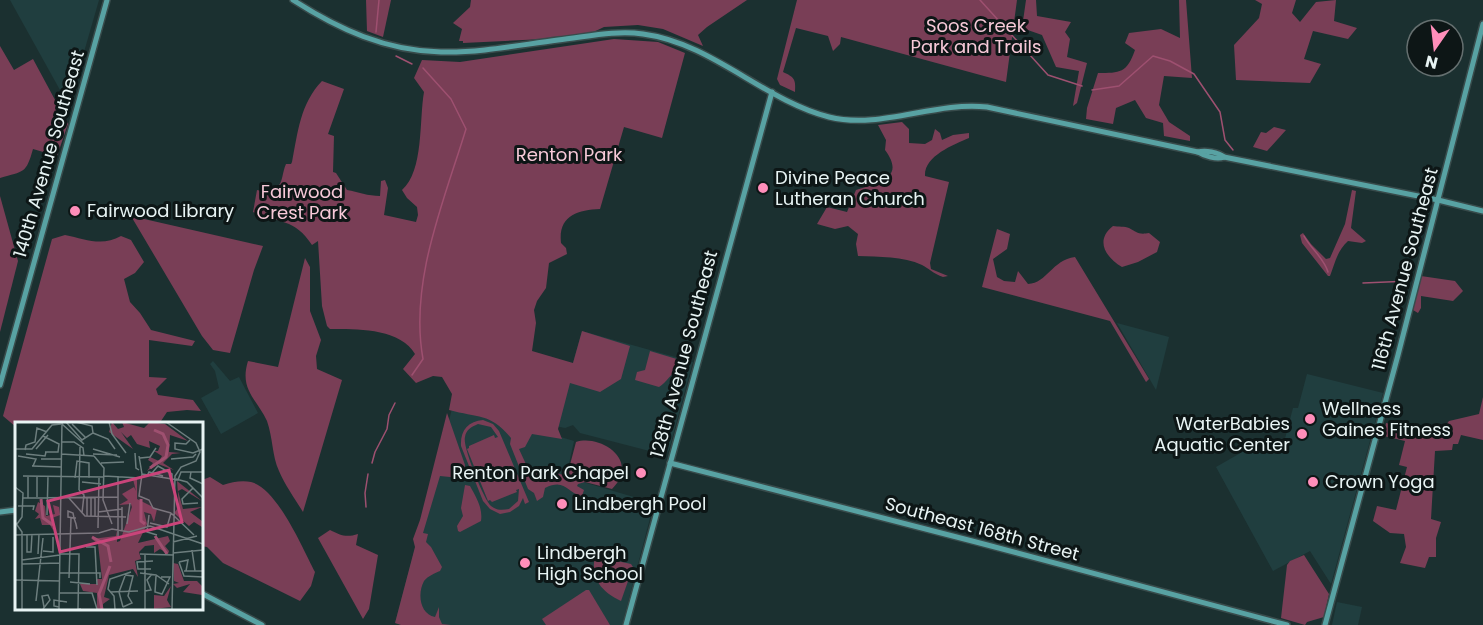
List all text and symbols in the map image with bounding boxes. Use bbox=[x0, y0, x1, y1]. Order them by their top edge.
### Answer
park label: Soos Creek Park and Trails bbox=[911, 13, 1041, 59]
north arrow bbox=[1405, 18, 1465, 78]
street label: 140th Avenue Southeast bbox=[7, 47, 90, 260]
text: N bbox=[1423, 49, 1440, 75]
park label: Renton Park bbox=[516, 142, 623, 167]
place label: Divine Peace Lutheran Church bbox=[775, 165, 925, 211]
street label: 116th Avenue Southeast bbox=[1365, 165, 1444, 373]
park label: Fairwood Crest Park bbox=[256, 179, 348, 225]
marker: Divine Peace Lutheran Church bbox=[756, 181, 770, 195]
place label: Fairwood Library bbox=[87, 198, 234, 223]
marker: Fairwood Library bbox=[68, 204, 82, 218]
street label: 128th Avenue Southeast bbox=[644, 247, 723, 460]
place label: Wellness Gaines Fitness bbox=[1322, 396, 1451, 442]
place label: WaterBabies Aquatic Center bbox=[1154, 411, 1290, 457]
marker: Wellness Gaines Fitness bbox=[1303, 412, 1317, 426]
inset map bbox=[15, 422, 202, 610]
marker: WaterBabies Aquatic Center bbox=[1295, 427, 1309, 441]
place label: Renton Park Chapel bbox=[452, 460, 629, 485]
marker: Renton Park Chapel bbox=[634, 466, 648, 480]
place label: Crown Yoga bbox=[1325, 469, 1435, 494]
marker: Crown Yoga bbox=[1306, 475, 1320, 489]
place label: Lindbergh Pool bbox=[574, 491, 706, 516]
street label: Southeast 168th Street bbox=[882, 491, 1082, 566]
marker: Lindbergh Pool bbox=[555, 497, 569, 511]
place label: Lindbergh High School bbox=[537, 540, 643, 586]
marker: Lindbergh High School bbox=[518, 556, 532, 570]

